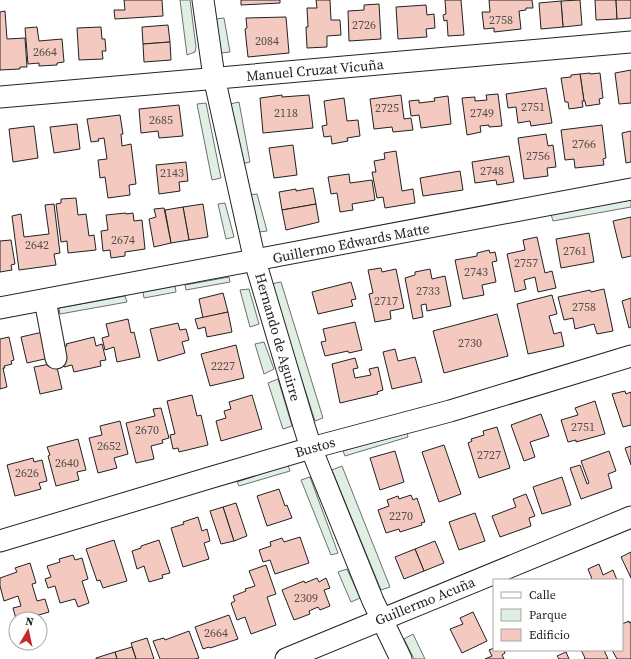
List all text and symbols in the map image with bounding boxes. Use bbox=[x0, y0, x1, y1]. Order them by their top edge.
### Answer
house number: 2758 bbox=[489, 12, 513, 28]
house number: 2726 bbox=[352, 17, 376, 33]
house number: 2084 bbox=[255, 33, 279, 49]
house number: 2664 bbox=[33, 44, 57, 60]
street label: Manuel Cruzat Vicuña bbox=[245, 54, 385, 86]
house number: 2751 bbox=[521, 99, 545, 115]
house number: 2725 bbox=[375, 100, 399, 116]
house number: 2118 bbox=[274, 105, 298, 121]
house number: 2749 bbox=[470, 105, 494, 121]
house number: 2685 bbox=[149, 112, 173, 128]
house number: 2766 bbox=[572, 136, 596, 152]
house number: 2756 bbox=[526, 148, 550, 164]
house number: 2748 bbox=[480, 163, 504, 179]
house number: 2143 bbox=[160, 165, 184, 181]
street label: Guillermo Edwards Matte bbox=[271, 218, 431, 268]
house number: 2674 bbox=[111, 232, 135, 248]
house number: 2642 bbox=[25, 237, 49, 253]
house number: 2761 bbox=[563, 243, 587, 259]
house number: 2757 bbox=[514, 255, 538, 271]
house number: 2743 bbox=[464, 264, 488, 280]
street label: Hernando de Aguirre bbox=[250, 270, 306, 404]
house number: 2733 bbox=[416, 283, 440, 299]
house number: 2717 bbox=[374, 293, 398, 309]
house number: 2758 bbox=[572, 299, 596, 315]
house number: 2730 bbox=[458, 335, 482, 351]
house number: 2227 bbox=[211, 358, 235, 374]
house number: 2751 bbox=[571, 419, 595, 435]
house number: 2670 bbox=[135, 422, 159, 438]
street label: Bustos bbox=[293, 432, 337, 462]
house number: 2652 bbox=[97, 438, 121, 454]
house number: 2727 bbox=[477, 447, 501, 463]
house number: 2640 bbox=[55, 455, 79, 471]
house number: 2626 bbox=[15, 465, 39, 481]
house number: 2270 bbox=[389, 508, 413, 524]
street label: Guillermo Acuña bbox=[372, 571, 479, 630]
legend bbox=[493, 579, 623, 651]
text: Calle bbox=[529, 587, 556, 603]
house number: 2309 bbox=[294, 590, 318, 606]
text: Parque bbox=[529, 607, 567, 623]
north arrow bbox=[8, 611, 48, 651]
text: N bbox=[24, 614, 35, 630]
house number: 2664 bbox=[204, 625, 228, 641]
text: Edificio bbox=[529, 627, 570, 643]

